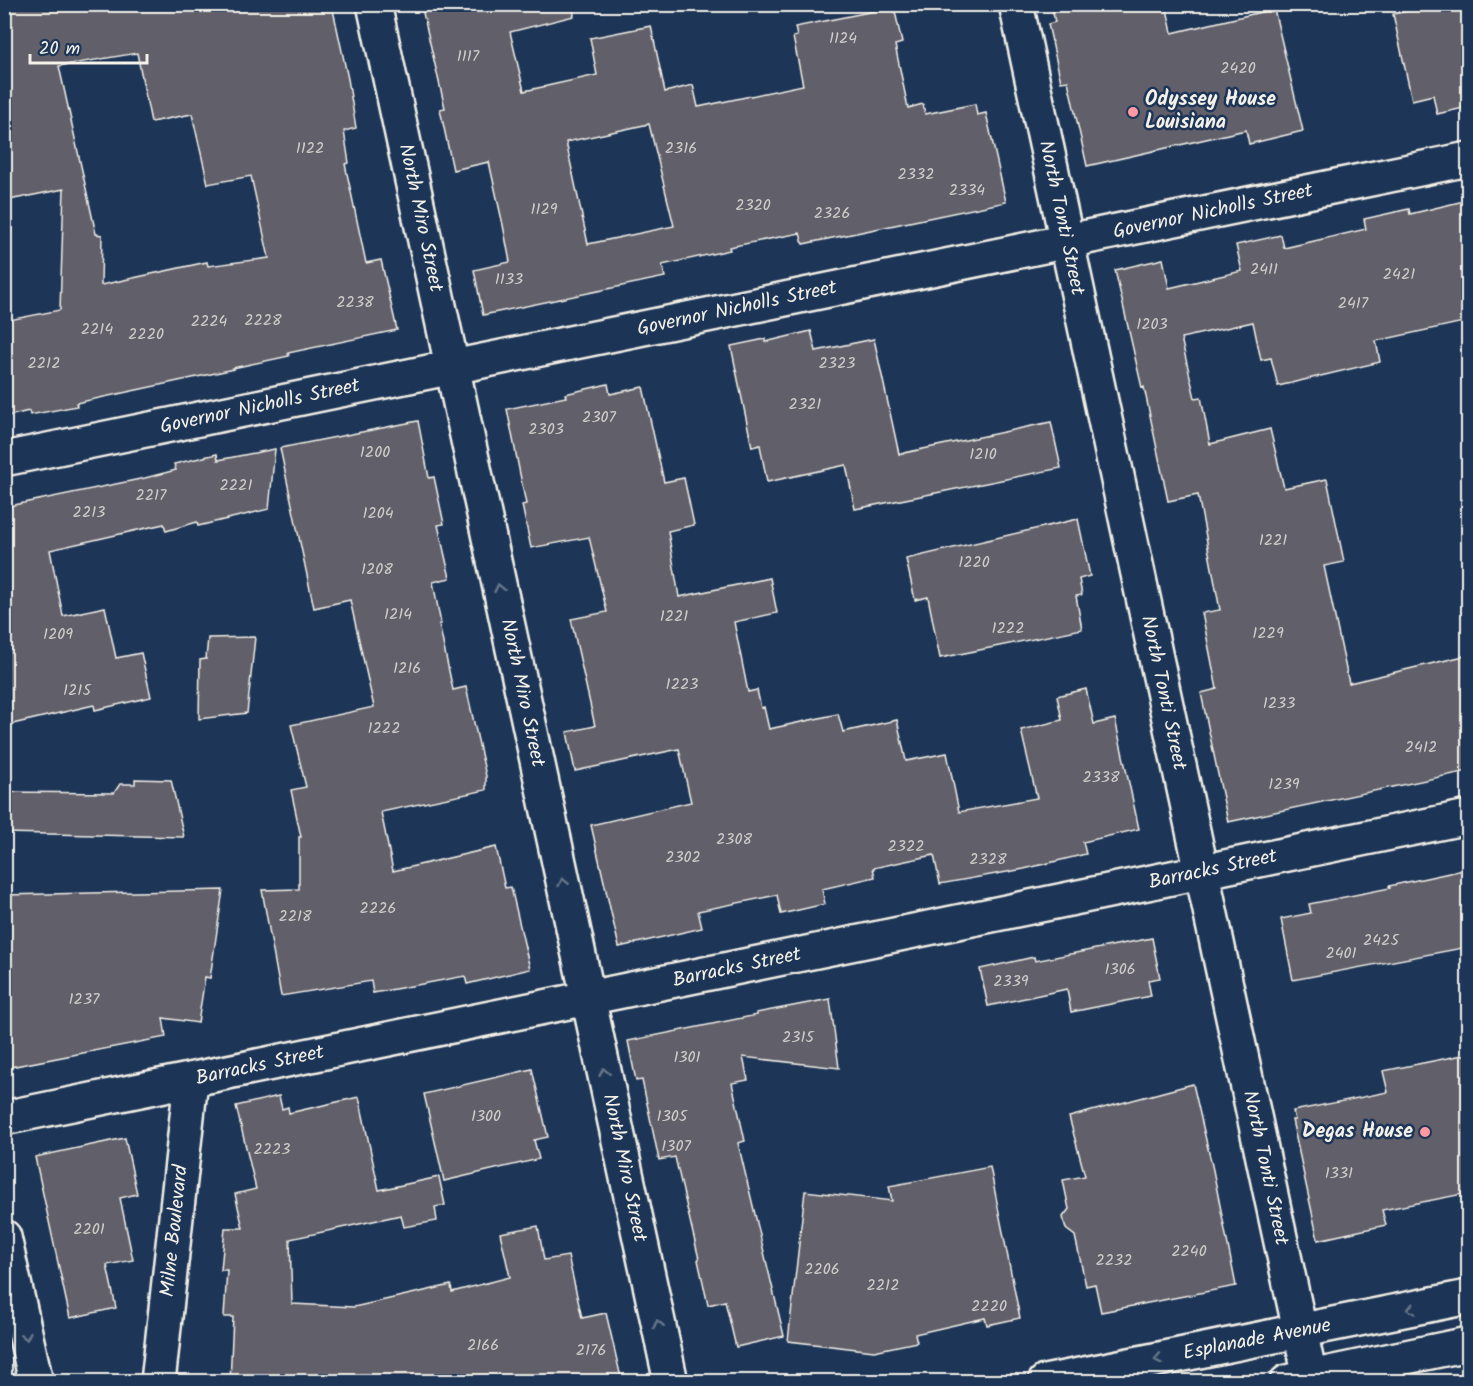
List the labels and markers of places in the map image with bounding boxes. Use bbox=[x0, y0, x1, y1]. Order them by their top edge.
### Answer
place label: Odyssey House Louisiana bbox=[1145, 84, 1276, 139]
marker: Odyssey House Louisiana bbox=[1126, 105, 1140, 119]
place label: Degas House bbox=[1302, 1116, 1413, 1148]
marker: Degas House bbox=[1418, 1125, 1432, 1139]

